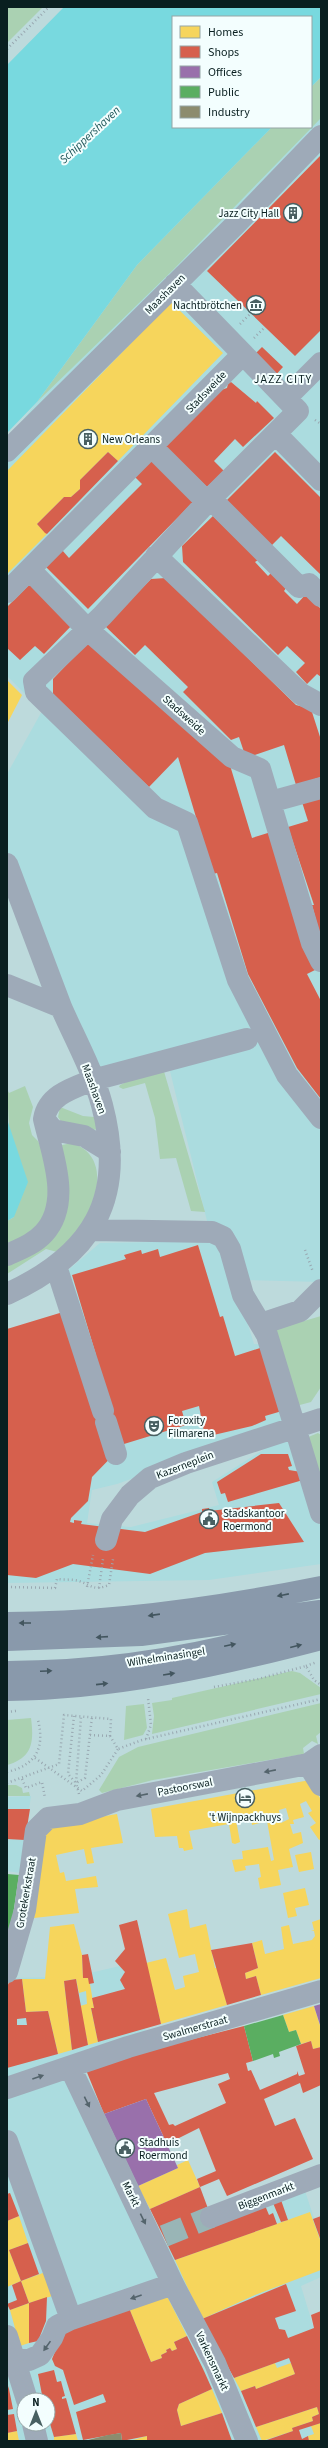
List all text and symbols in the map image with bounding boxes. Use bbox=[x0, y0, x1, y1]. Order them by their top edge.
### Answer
legend bbox=[172, 16, 312, 128]
text: Homes bbox=[208, 24, 243, 41]
text: Shops bbox=[208, 44, 239, 61]
text: Offices bbox=[208, 64, 242, 81]
text: Public bbox=[208, 84, 240, 101]
water label: Schippershaven bbox=[56, 102, 124, 168]
text: Industry bbox=[208, 104, 250, 121]
building icon: Jazz City Hall bbox=[282, 202, 304, 224]
place label: Jazz City Hall bbox=[218, 206, 279, 221]
street label: Maashaven bbox=[141, 270, 189, 318]
museum icon: Nachtbrötchen bbox=[245, 294, 267, 316]
place label: Nachtbrötchen bbox=[173, 298, 242, 313]
street label: Stadsweide bbox=[182, 367, 230, 416]
district label: JAZZ CITY bbox=[254, 371, 312, 388]
building icon: New Orleans bbox=[77, 428, 99, 450]
place label: New Orleans bbox=[102, 432, 161, 447]
street label: Stadsweide bbox=[159, 692, 209, 739]
street label: Maashaven bbox=[78, 1062, 110, 1116]
place label: Foroxity Filmarena bbox=[168, 1413, 214, 1441]
theatre icon: Foroxity Filmarena bbox=[143, 1415, 165, 1437]
street label: Kazerneplein bbox=[154, 1447, 216, 1483]
place label: Stadskantoor Roermond bbox=[223, 1506, 285, 1534]
public building icon: Stadskantoor Roermond bbox=[198, 1508, 220, 1530]
one-way arrow bbox=[277, 1593, 289, 1599]
one-way arrow bbox=[148, 1612, 160, 1618]
one-way arrow bbox=[18, 1620, 31, 1626]
one-way arrow bbox=[96, 1634, 108, 1641]
one-way arrow bbox=[224, 1642, 236, 1648]
one-way arrow bbox=[290, 1642, 302, 1648]
street label: Wilhelminasingel bbox=[126, 1643, 206, 1671]
one-way arrow bbox=[40, 1668, 52, 1675]
one-way arrow bbox=[163, 1671, 175, 1677]
one-way arrow bbox=[96, 1681, 108, 1687]
one-way arrow bbox=[263, 1769, 276, 1775]
street label: Pastoorswal bbox=[156, 1774, 214, 1800]
hotel icon: 't Wijnpackhuys bbox=[234, 1787, 256, 1809]
one-way arrow bbox=[136, 1793, 148, 1799]
place label: 't Wijnpackhuys bbox=[209, 1810, 282, 1825]
street label: Grotekerkstraat bbox=[12, 1856, 40, 1930]
street label: Swalmerstraat bbox=[161, 2012, 229, 2044]
one-way arrow bbox=[33, 2074, 45, 2080]
one-way arrow bbox=[84, 2096, 90, 2108]
place label: Stadhuis Roermond bbox=[139, 2135, 188, 2163]
public building icon: Stadhuis Roermond bbox=[114, 2137, 136, 2159]
street label: Biggenmarkt bbox=[236, 2178, 296, 2214]
street label: Markt bbox=[118, 2179, 144, 2209]
one-way arrow bbox=[140, 2213, 146, 2225]
one-way arrow bbox=[129, 2294, 141, 2300]
street label: Varkensmarkt bbox=[192, 2329, 232, 2393]
one-way arrow bbox=[43, 2340, 51, 2351]
north arrow bbox=[16, 2392, 56, 2432]
text: N bbox=[32, 2395, 40, 2410]

